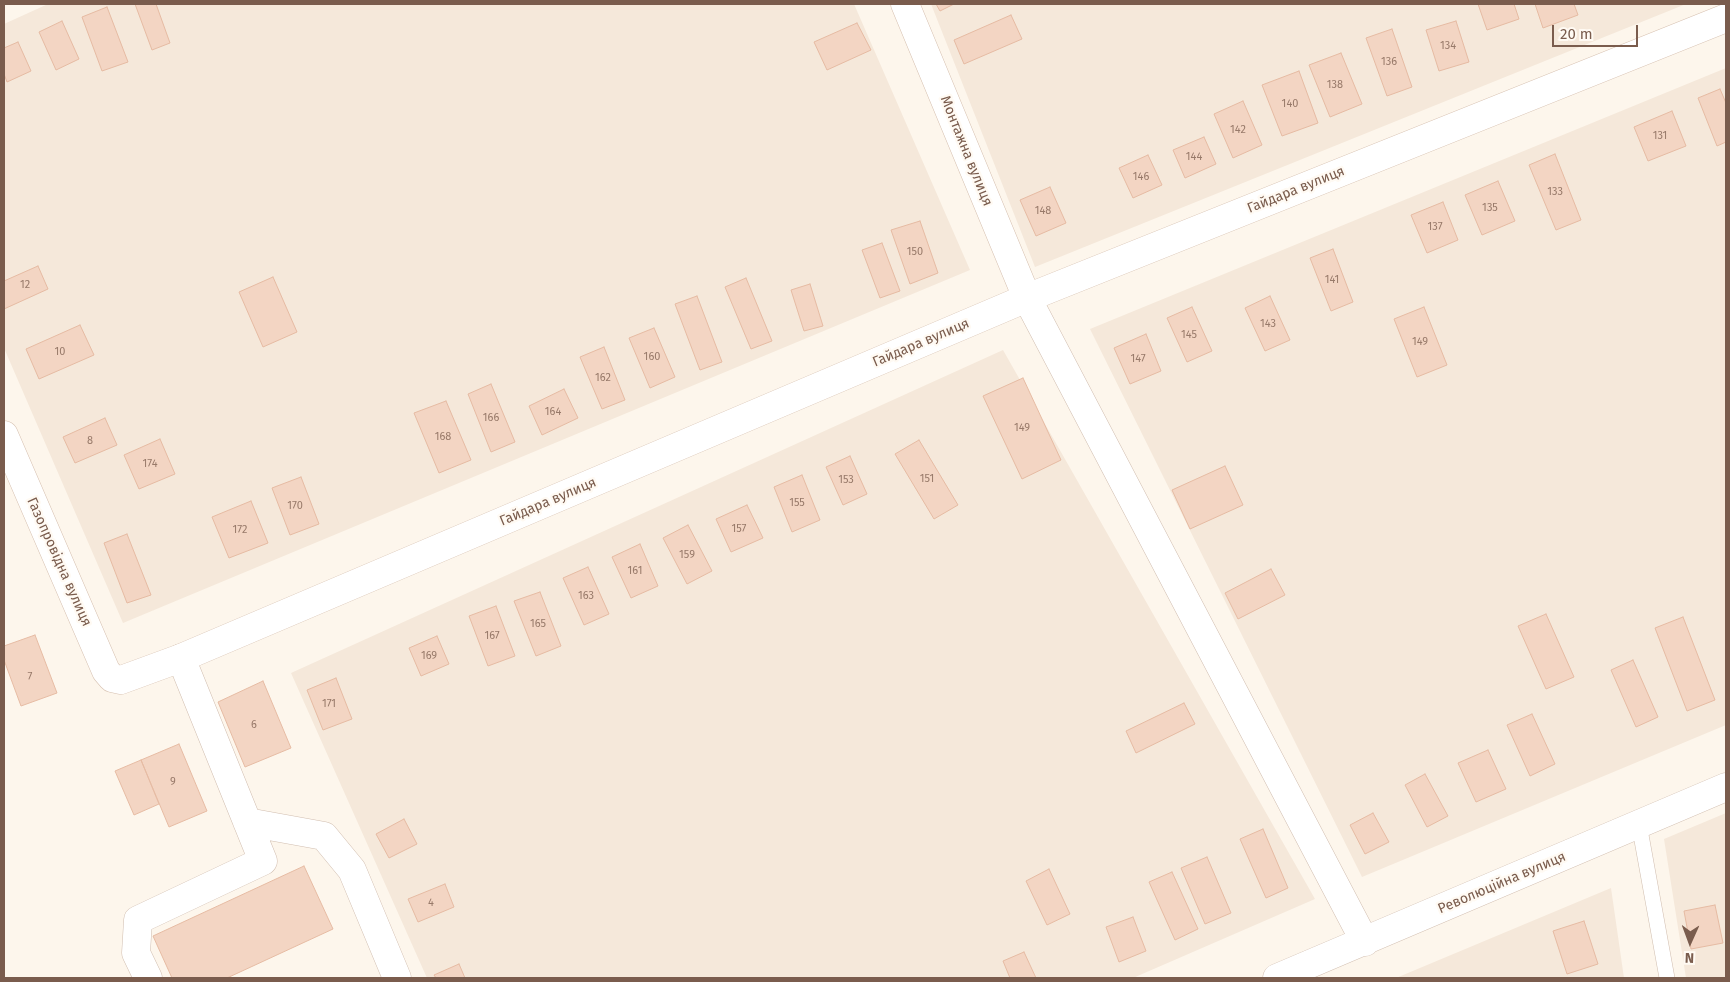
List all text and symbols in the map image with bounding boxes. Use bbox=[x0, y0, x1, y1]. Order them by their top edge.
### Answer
scale bar bbox=[1555, 15, 1641, 47]
text: 20 m bbox=[1560, 25, 1593, 43]
house number: 134 bbox=[1440, 39, 1456, 53]
house number: 136 bbox=[1381, 55, 1397, 69]
house number: 138 bbox=[1327, 78, 1343, 92]
street label: Монтажна вулиця bbox=[936, 94, 996, 208]
house number: 140 bbox=[1282, 97, 1298, 111]
house number: 142 bbox=[1230, 123, 1246, 137]
house number: 131 bbox=[1653, 129, 1667, 143]
house number: 144 bbox=[1186, 150, 1202, 164]
street label: Гайдара вулиця bbox=[1245, 163, 1347, 217]
house number: 146 bbox=[1133, 170, 1149, 184]
house number: 133 bbox=[1547, 185, 1563, 199]
house number: 135 bbox=[1482, 201, 1498, 215]
house number: 148 bbox=[1035, 204, 1051, 218]
house number: 137 bbox=[1427, 220, 1443, 234]
house number: 150 bbox=[907, 245, 923, 259]
house number: 141 bbox=[1325, 273, 1339, 287]
house number: 12 bbox=[20, 278, 30, 292]
street label: Гайдара вулиця bbox=[870, 315, 972, 371]
house number: 143 bbox=[1260, 317, 1276, 331]
house number: 145 bbox=[1181, 328, 1197, 342]
house number: 149 bbox=[1412, 335, 1428, 349]
house number: 10 bbox=[55, 345, 65, 359]
house number: 160 bbox=[644, 350, 660, 364]
house number: 147 bbox=[1130, 352, 1146, 366]
house number: 162 bbox=[595, 371, 611, 385]
house number: 164 bbox=[545, 405, 561, 419]
house number: 166 bbox=[483, 411, 499, 425]
house number: 149 bbox=[1014, 421, 1030, 435]
house number: 168 bbox=[435, 430, 451, 444]
house number: 8 bbox=[87, 434, 93, 448]
house number: 174 bbox=[142, 457, 158, 471]
house number: 151 bbox=[920, 472, 934, 486]
house number: 153 bbox=[838, 473, 854, 487]
street label: Гайдара вулиця bbox=[497, 474, 599, 530]
street label: Газопровідна вулиця bbox=[23, 495, 95, 629]
house number: 155 bbox=[789, 496, 805, 510]
house number: 170 bbox=[287, 499, 303, 513]
house number: 157 bbox=[732, 522, 746, 536]
house number: 172 bbox=[233, 523, 247, 537]
house number: 159 bbox=[679, 548, 695, 562]
house number: 161 bbox=[628, 564, 642, 578]
house number: 163 bbox=[578, 589, 594, 603]
house number: 165 bbox=[530, 617, 546, 631]
house number: 167 bbox=[484, 629, 500, 643]
house number: 169 bbox=[421, 649, 437, 663]
house number: 7 bbox=[28, 670, 32, 684]
house number: 171 bbox=[322, 697, 336, 711]
house number: 6 bbox=[251, 718, 257, 732]
house number: 9 bbox=[170, 775, 176, 789]
street label: Революційна вулиця bbox=[1436, 848, 1568, 918]
house number: 4 bbox=[428, 896, 434, 910]
north arrow bbox=[1665, 917, 1715, 967]
text: N bbox=[1685, 949, 1694, 966]

